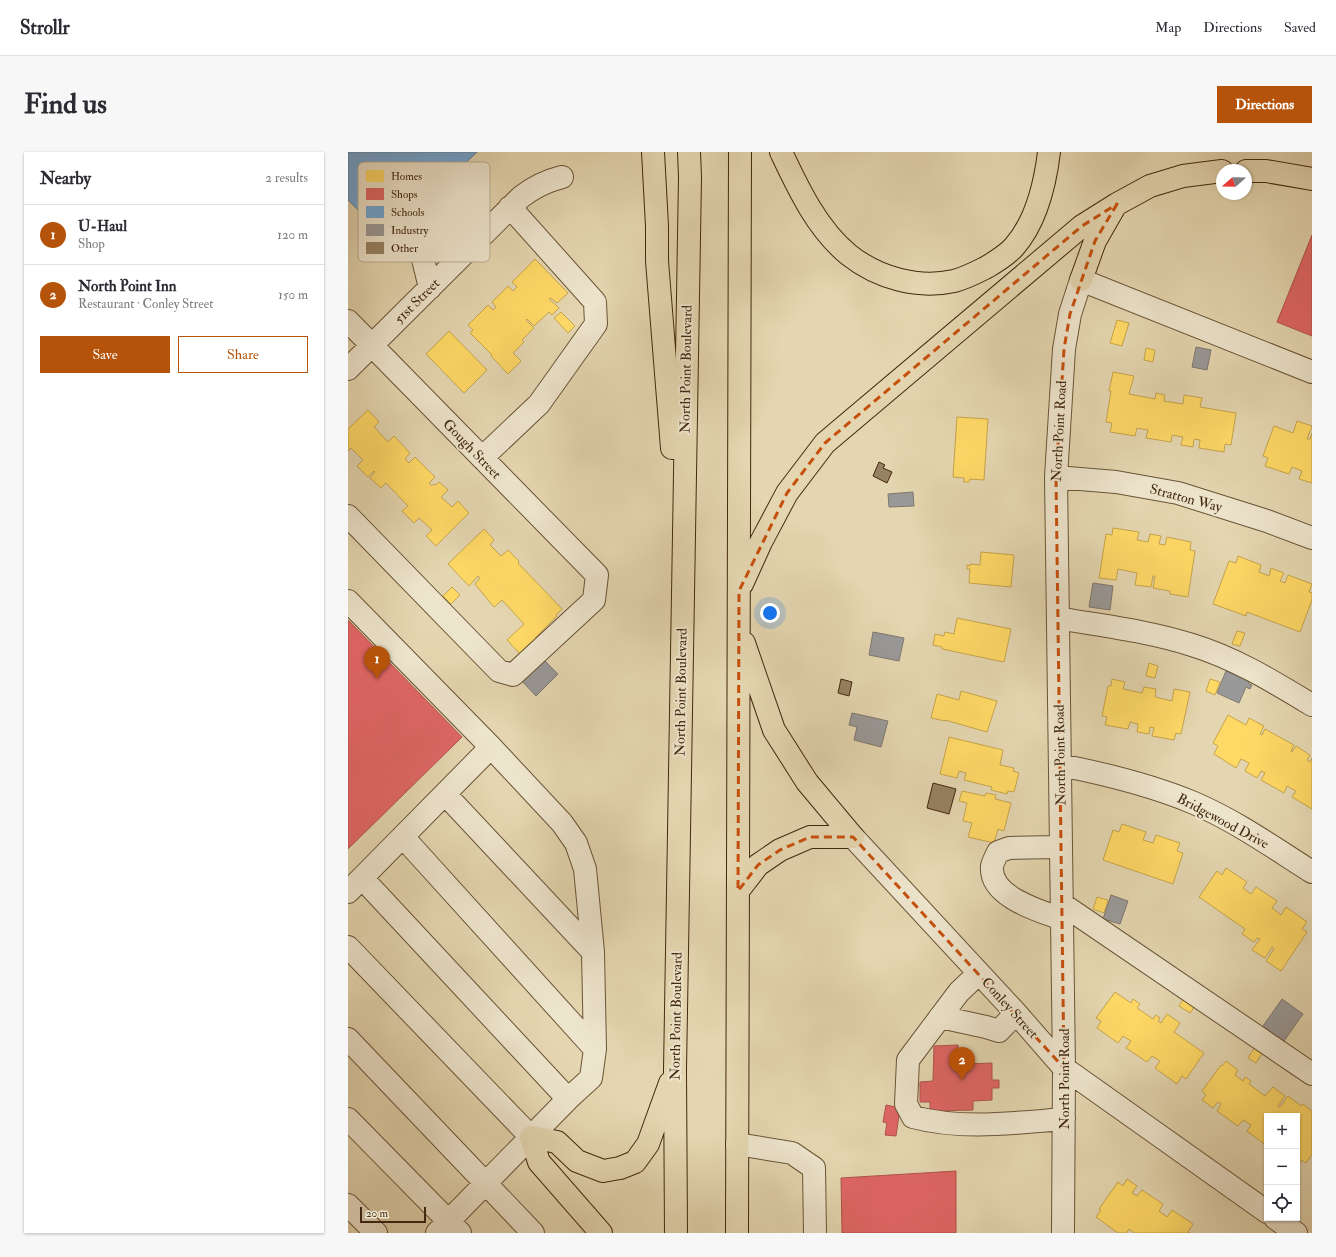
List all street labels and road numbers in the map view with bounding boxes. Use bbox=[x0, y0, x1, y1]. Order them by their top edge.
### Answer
street label: 51st Street bbox=[391, 274, 444, 327]
street label: North Point Boulevard bbox=[676, 305, 696, 433]
street label: North Point Road bbox=[1048, 380, 1070, 482]
street label: Gough Street bbox=[439, 416, 505, 483]
street label: Stratton Way bbox=[1148, 480, 1225, 517]
street label: North Point Boulevard bbox=[671, 628, 691, 756]
street label: North Point Road bbox=[1051, 704, 1069, 806]
street label: Bridgewood Drive bbox=[1174, 790, 1272, 852]
street label: North Point Boulevard bbox=[666, 952, 686, 1080]
street label: Conley Street bbox=[977, 974, 1042, 1043]
street label: North Point Road bbox=[1056, 1028, 1073, 1130]

